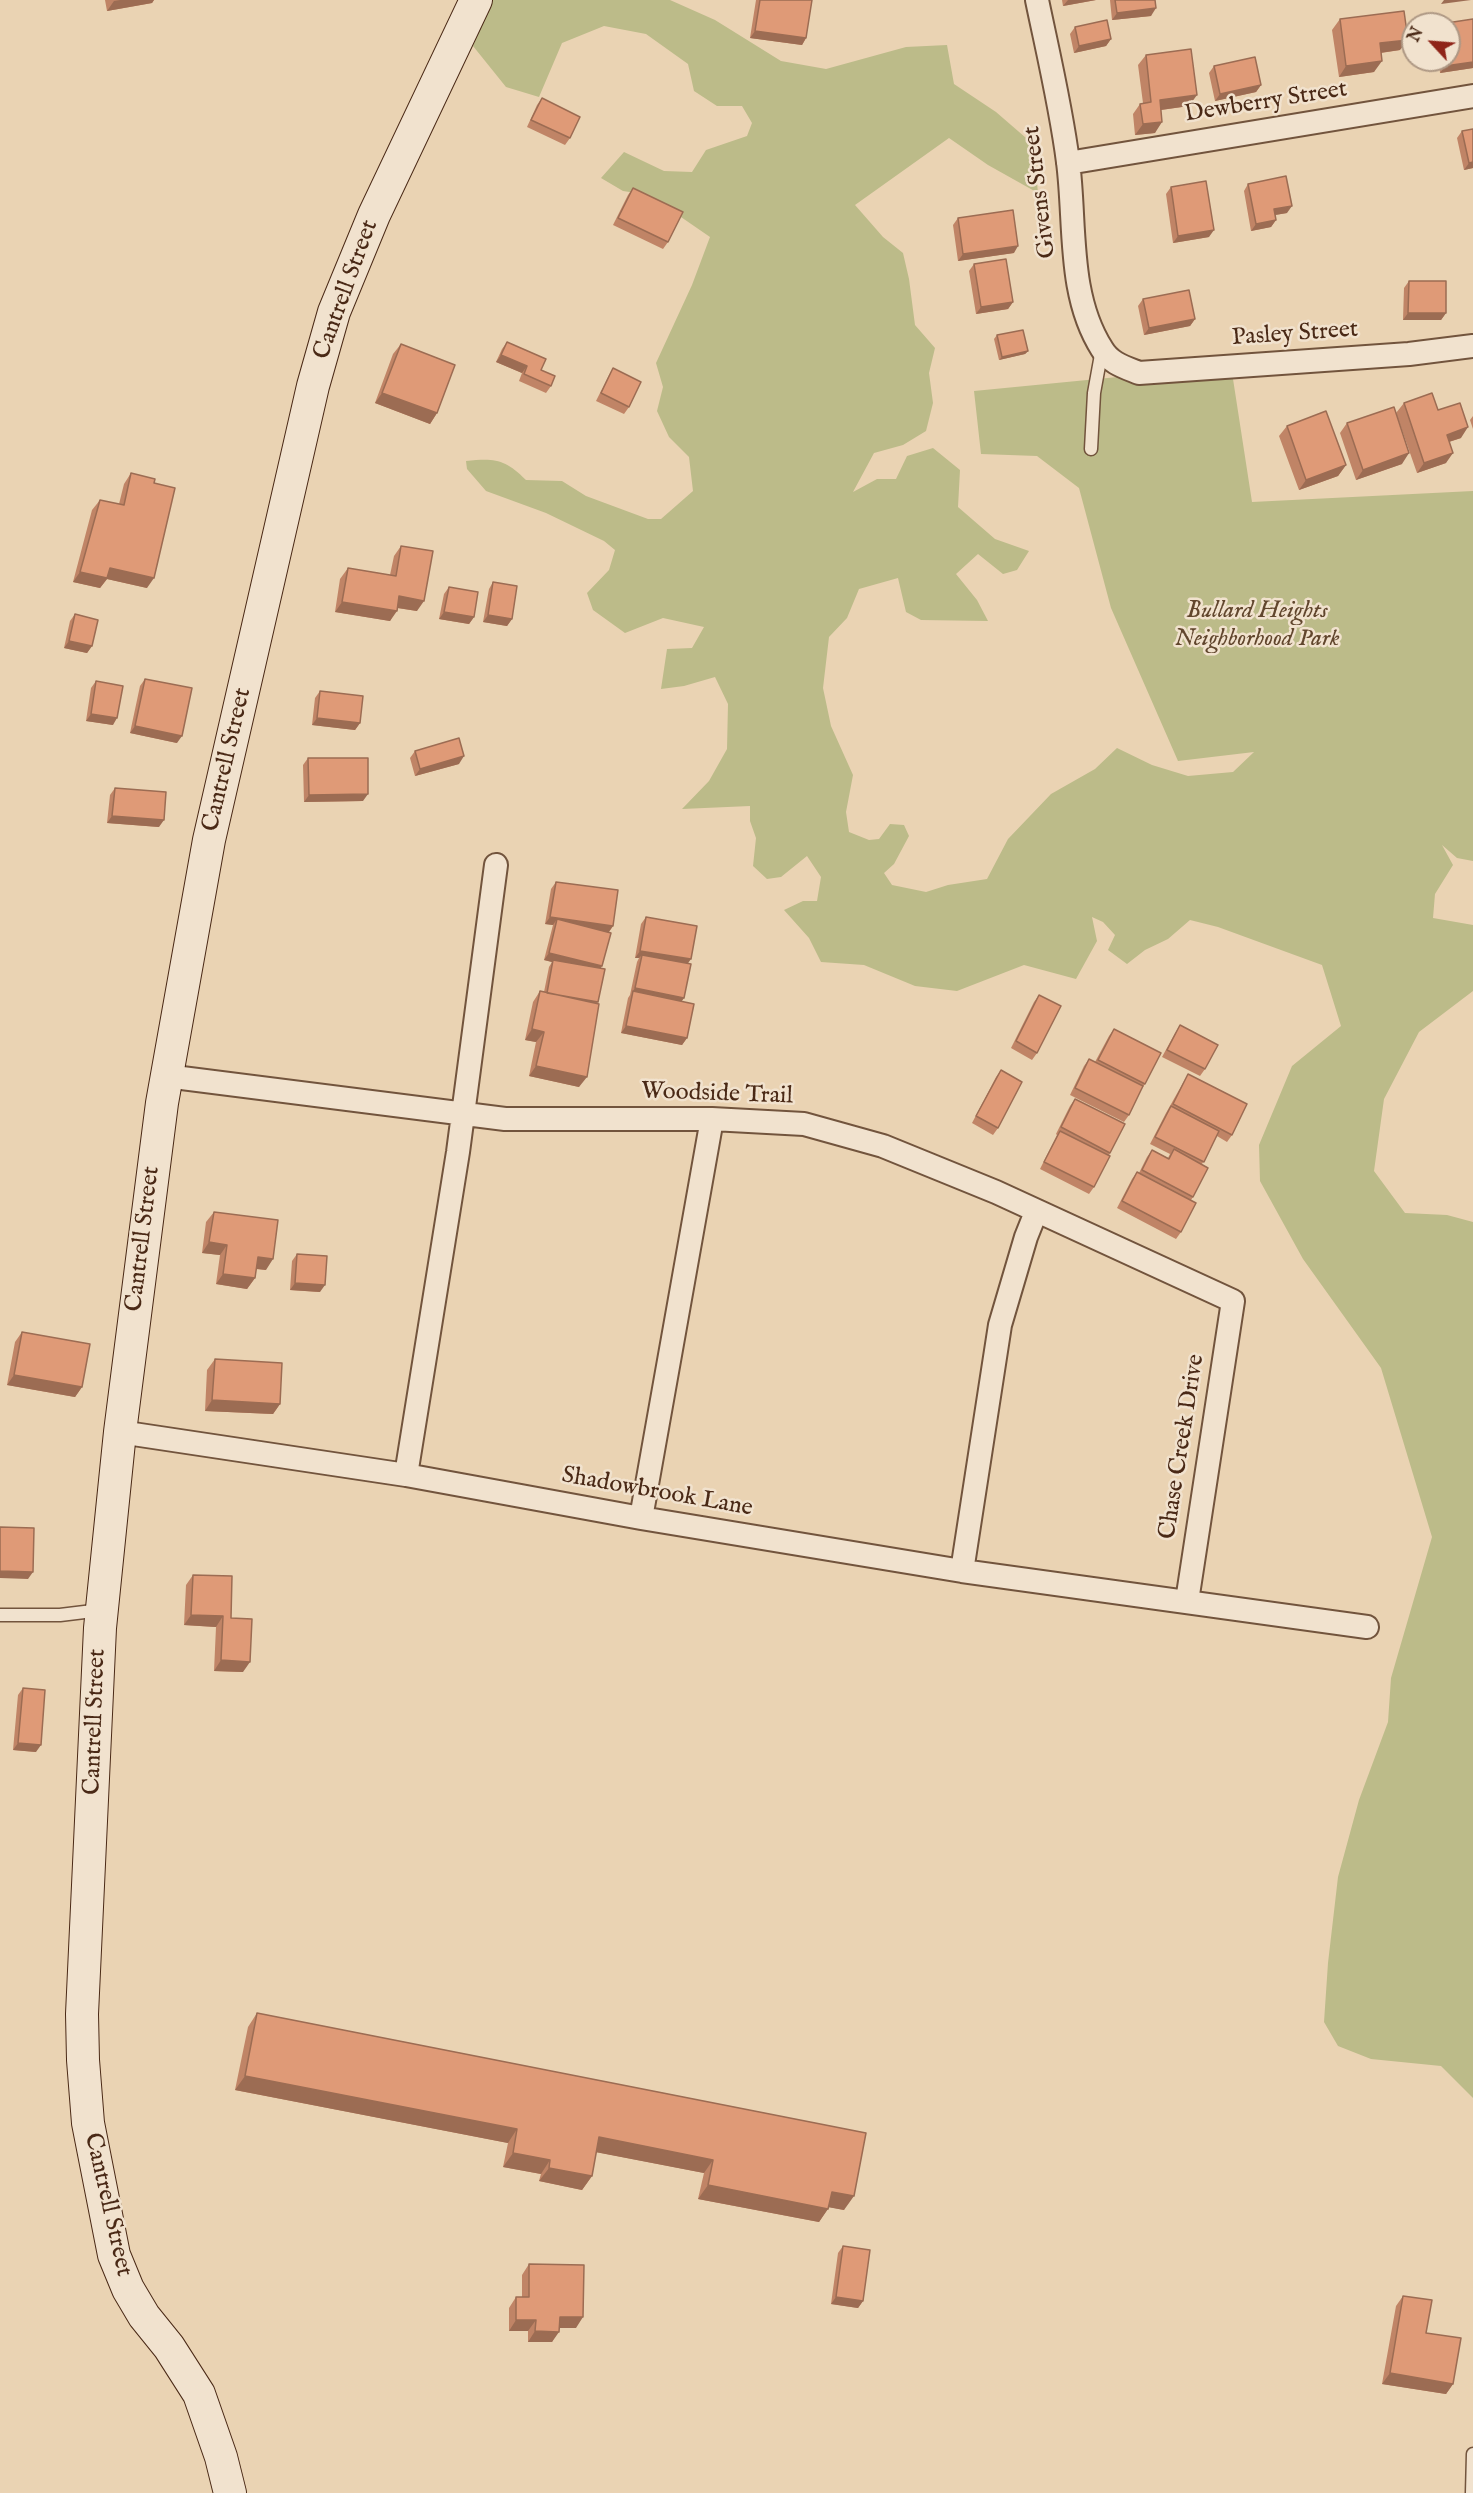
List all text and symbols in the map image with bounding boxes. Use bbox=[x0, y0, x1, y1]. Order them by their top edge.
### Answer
north arrow bbox=[1401, 12, 1461, 72]
text: N bbox=[1405, 24, 1429, 46]
street label: Dewberry Street bbox=[1183, 76, 1349, 130]
street label: Givens Street bbox=[1019, 124, 1063, 260]
street label: Cantrell Street bbox=[308, 216, 386, 364]
street label: Pasley Street bbox=[1231, 316, 1359, 354]
park label: Bullard Heights Neighborhood Park bbox=[1174, 598, 1340, 654]
street label: Cantrell Street bbox=[198, 685, 258, 835]
street label: Woodside Trail bbox=[641, 1078, 793, 1112]
street label: Cantrell Street bbox=[121, 1165, 167, 1313]
street label: Chase Creek Drive bbox=[1154, 1352, 1212, 1542]
street label: Shadowbrook Lane bbox=[559, 1462, 755, 1524]
street label: Cantrell Street bbox=[79, 1648, 113, 1796]
street label: Cantrell Street bbox=[77, 2130, 137, 2280]

